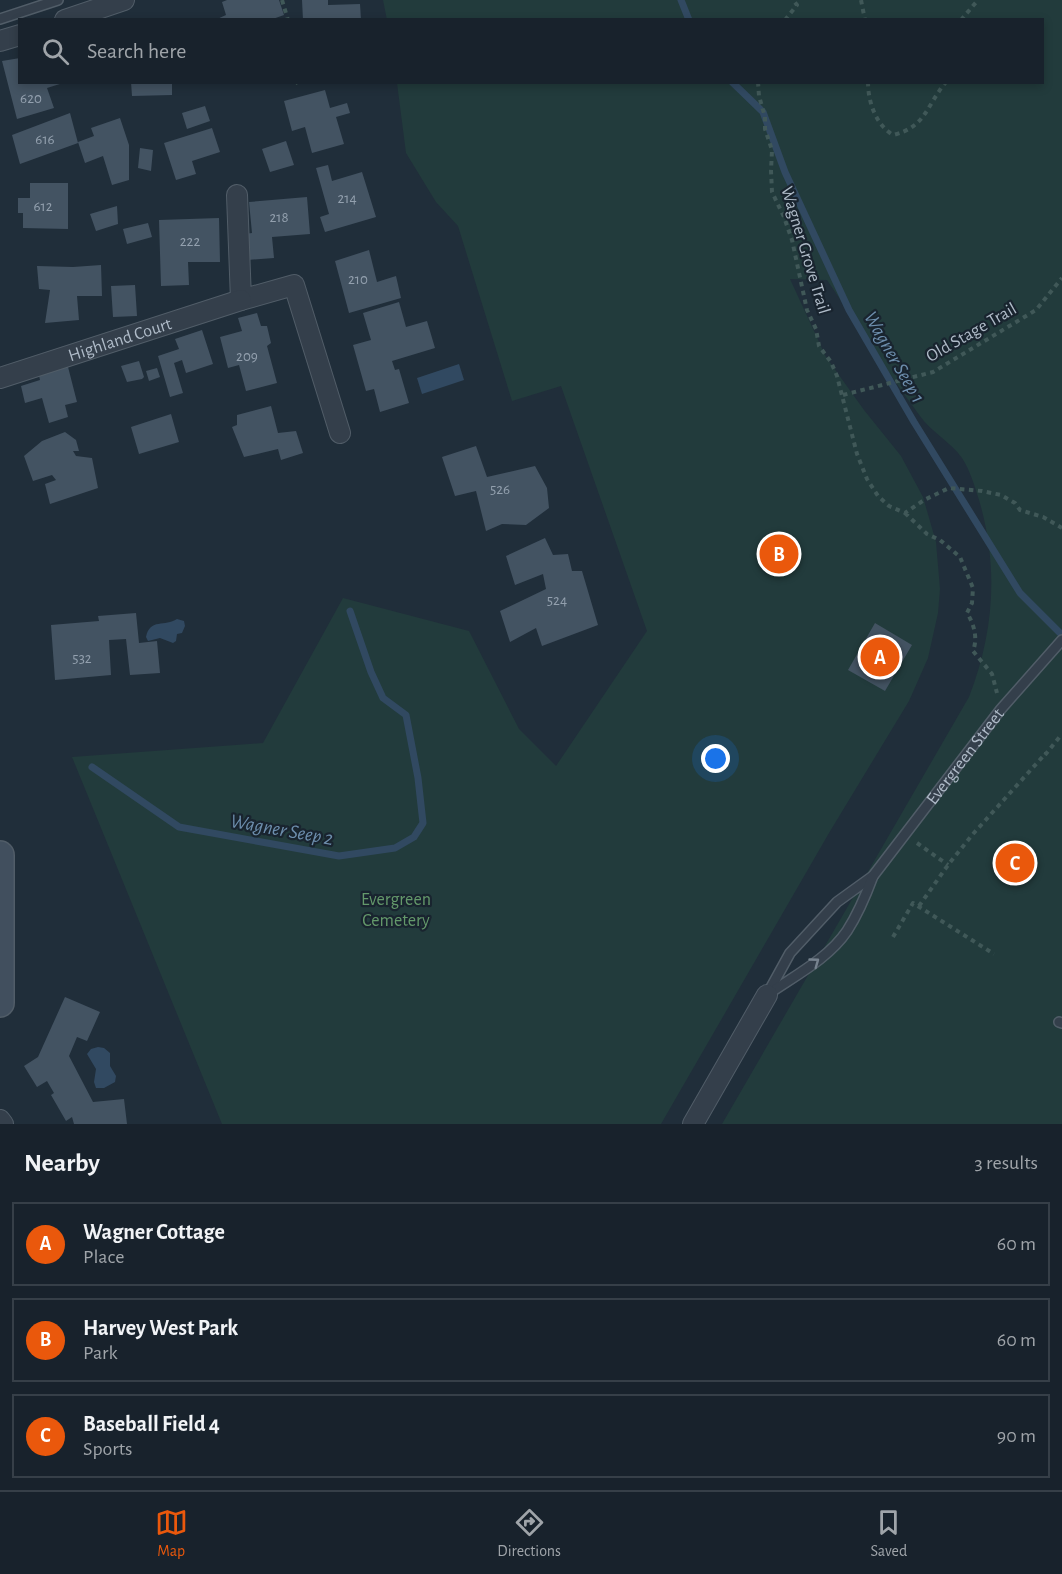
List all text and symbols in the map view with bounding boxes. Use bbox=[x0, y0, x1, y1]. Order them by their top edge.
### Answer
search box bbox=[18, 18, 1044, 84]
icon: search bbox=[39, 35, 72, 68]
text: Search here bbox=[87, 40, 186, 62]
house number: 620 bbox=[20, 91, 42, 106]
house number: 616 bbox=[35, 132, 55, 147]
street label: Wagner Grove Trail bbox=[777, 184, 833, 316]
house number: 214 bbox=[337, 191, 357, 206]
house number: 612 bbox=[33, 199, 53, 214]
house number: 218 bbox=[269, 210, 289, 225]
house number: 222 bbox=[180, 234, 200, 249]
house number: 210 bbox=[348, 272, 368, 287]
street label: Old Stage Trail bbox=[923, 300, 1020, 366]
water label: Wagner Seep 1 bbox=[860, 308, 928, 407]
street label: Highland Court bbox=[66, 315, 174, 365]
house number: 209 bbox=[236, 349, 258, 364]
house number: 526 bbox=[490, 482, 510, 497]
pin: B bbox=[760, 532, 798, 576]
house number: 524 bbox=[547, 593, 567, 608]
pin: A bbox=[860, 634, 900, 680]
house number: 532 bbox=[72, 651, 92, 666]
street label: Evergreen Street bbox=[923, 705, 1008, 808]
your location bbox=[701, 744, 730, 773]
water label: Wagner Seep 2 bbox=[229, 811, 335, 849]
pin: C bbox=[996, 840, 1034, 886]
park label: Evergreen Cemetery bbox=[361, 891, 431, 930]
one-way arrow bbox=[808, 958, 819, 969]
text: Nearby bbox=[24, 1150, 100, 1176]
text: 3 results bbox=[974, 1153, 1038, 1173]
text: Wagner Cottage bbox=[83, 1221, 225, 1243]
text: A bbox=[40, 1234, 52, 1254]
text: 60 m bbox=[997, 1234, 1036, 1254]
text: Place bbox=[83, 1247, 124, 1267]
text: Harvey West Park bbox=[83, 1317, 238, 1339]
text: B bbox=[40, 1330, 51, 1350]
text: 60 m bbox=[997, 1330, 1036, 1350]
text: Park bbox=[83, 1343, 118, 1363]
text: Baseball Field 4 bbox=[83, 1413, 220, 1435]
text: C bbox=[40, 1426, 51, 1446]
text: 90 m bbox=[997, 1426, 1036, 1446]
text: Sports bbox=[83, 1439, 132, 1459]
tab: Map bbox=[155, 1506, 188, 1561]
tab: Directions bbox=[497, 1506, 561, 1561]
tab: Saved bbox=[871, 1506, 907, 1561]

